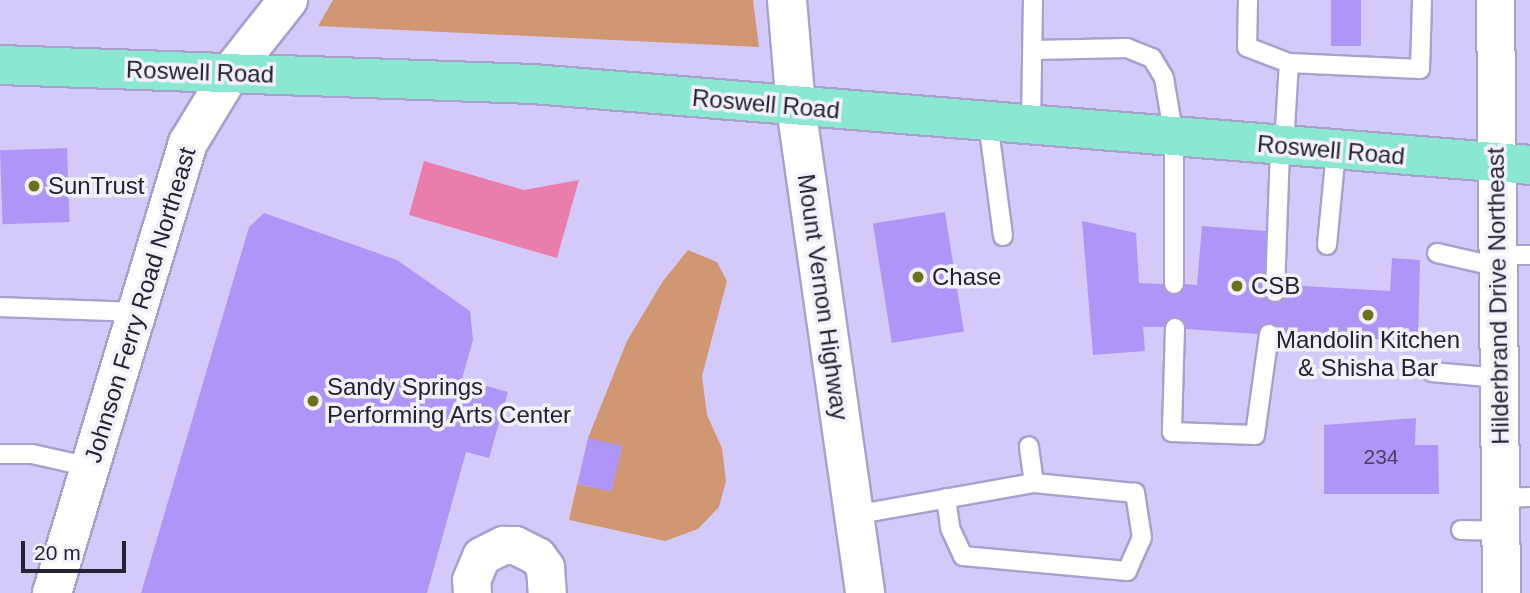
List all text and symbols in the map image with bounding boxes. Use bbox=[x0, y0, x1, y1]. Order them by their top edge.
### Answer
street label: Roswell Road bbox=[126, 55, 274, 89]
street label: Roswell Road bbox=[691, 83, 841, 125]
street label: Roswell Road bbox=[1256, 129, 1406, 171]
street label: Johnson Ferry Road Northeast bbox=[78, 144, 202, 466]
street label: Hilderbrand Drive Northeast bbox=[1481, 147, 1515, 445]
place label: SunTrust bbox=[48, 172, 144, 200]
street label: Mount Vernon Highway bbox=[791, 172, 855, 422]
marker: SunTrust bbox=[26, 178, 42, 194]
place label: Chase bbox=[932, 263, 1001, 291]
marker: Chase bbox=[910, 269, 926, 285]
place label: CSB bbox=[1251, 272, 1300, 300]
marker: CSB bbox=[1229, 278, 1245, 294]
marker: Mandolin Kitchen & Shisha Bar bbox=[1360, 307, 1376, 323]
place label: Mandolin Kitchen & Shisha Bar bbox=[1276, 326, 1460, 382]
place label: Sandy Springs Performing Arts Center bbox=[327, 373, 572, 429]
marker: Sandy Springs Performing Arts Center bbox=[305, 393, 321, 409]
house number: 234 bbox=[1363, 444, 1399, 470]
scale bar bbox=[24, 526, 130, 570]
text: 20 m bbox=[34, 541, 81, 564]

